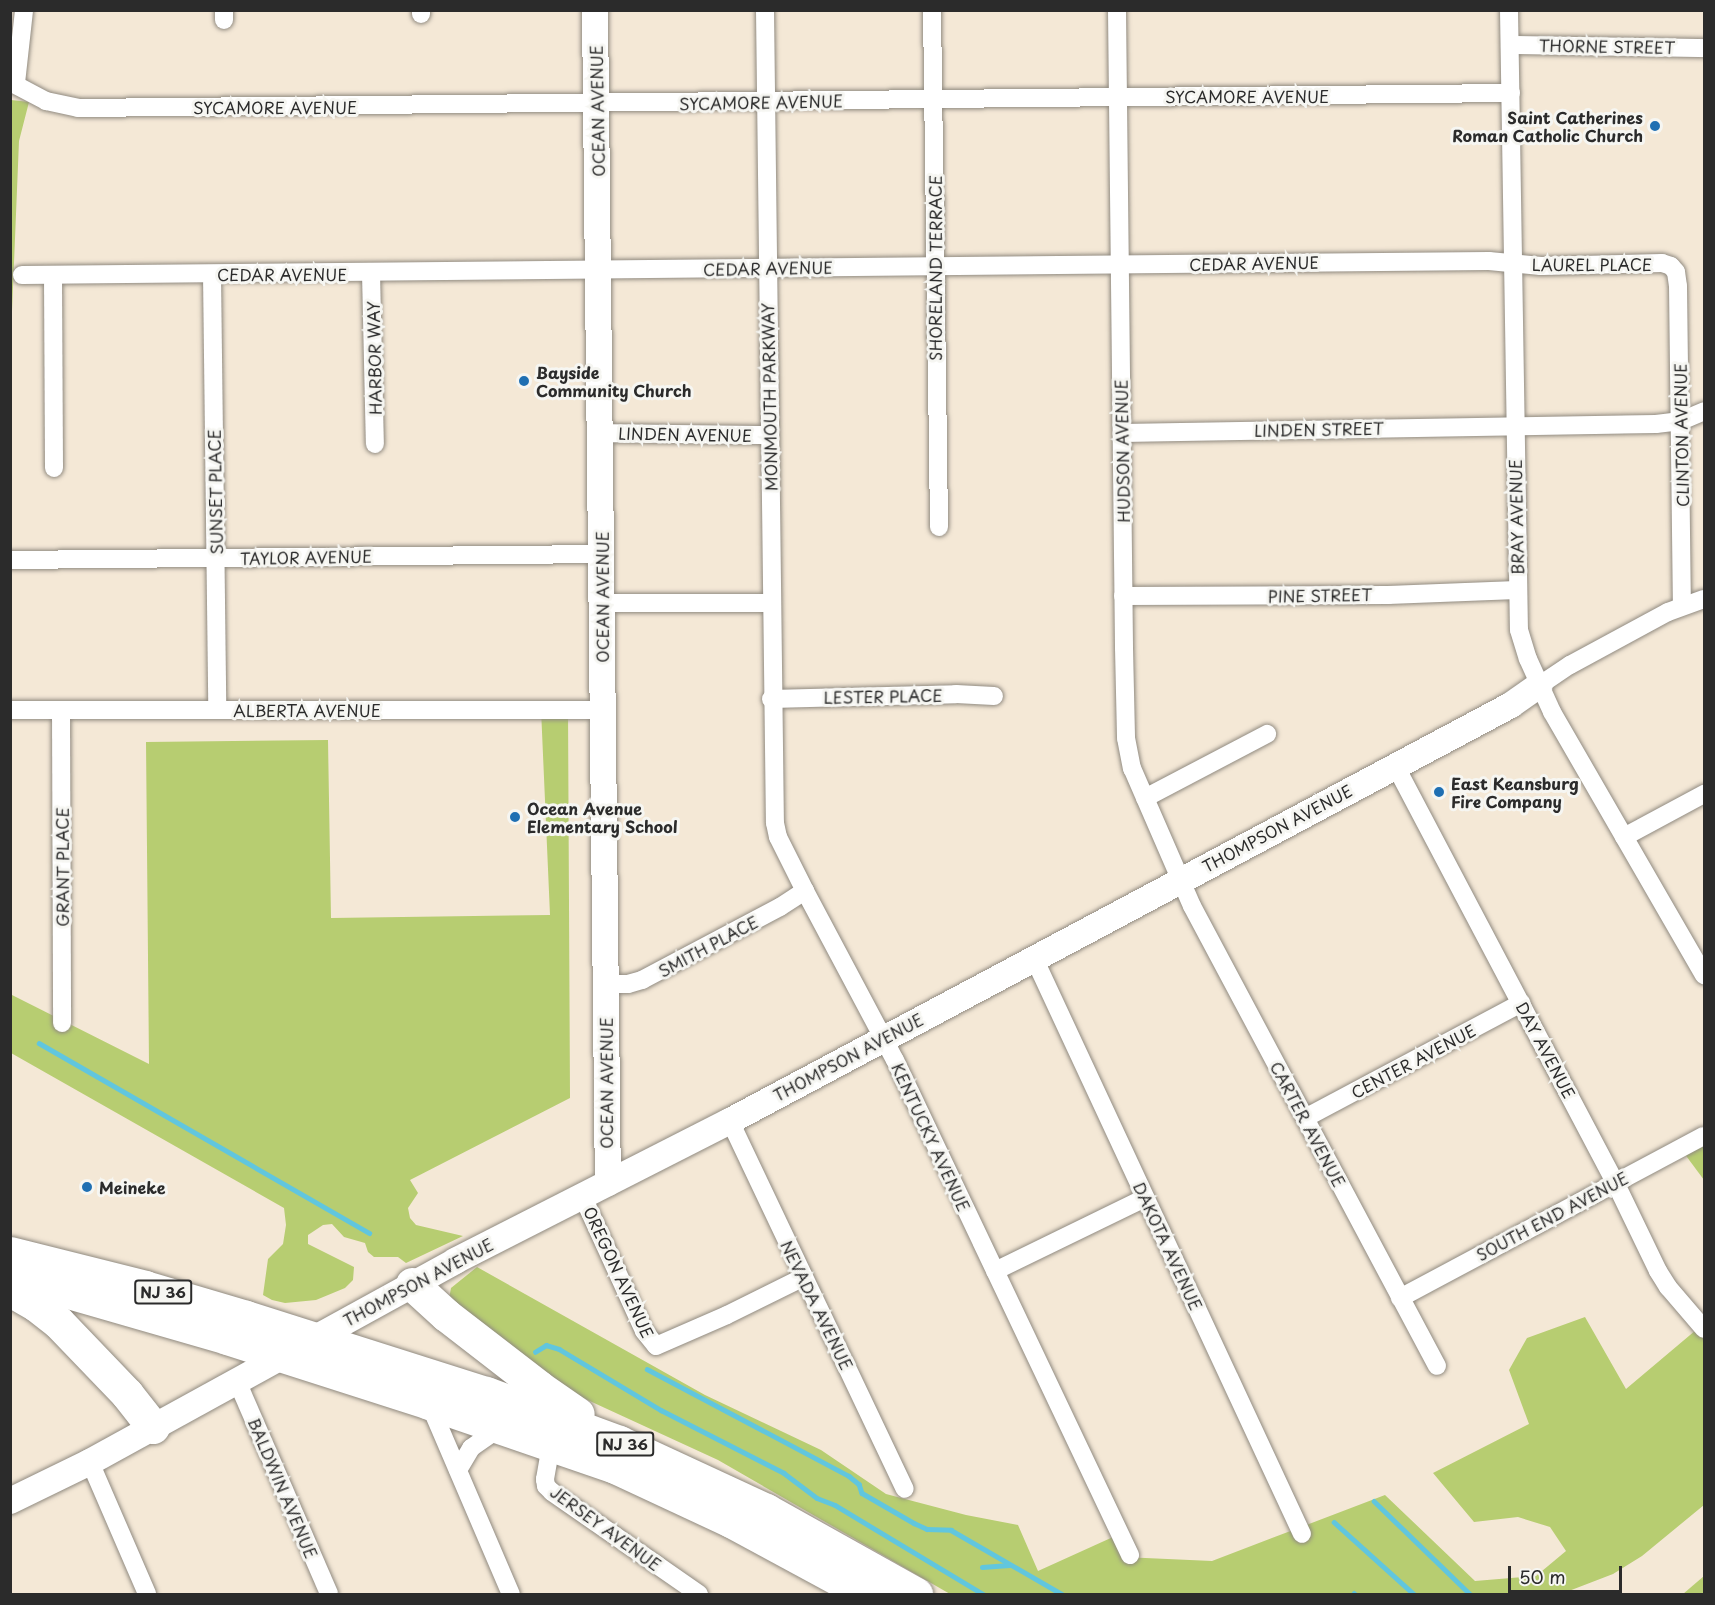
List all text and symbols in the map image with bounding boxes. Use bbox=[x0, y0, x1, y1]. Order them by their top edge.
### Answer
street label: THORNE STREET bbox=[1538, 35, 1676, 57]
street label: OCEAN AVENUE bbox=[586, 46, 608, 176]
street label: SYCAMORE AVENUE bbox=[1165, 86, 1329, 106]
street label: SYCAMORE AVENUE bbox=[679, 91, 843, 113]
street label: SYCAMORE AVENUE bbox=[193, 97, 357, 117]
place label: Saint Catherines Roman Catholic Church bbox=[1451, 107, 1643, 145]
marker: Saint Catherines Roman Catholic Church bbox=[1648, 119, 1662, 133]
street label: SHORELAND TERRACE bbox=[925, 176, 945, 360]
street label: CEDAR AVENUE bbox=[1189, 252, 1319, 274]
street label: LAUREL PLACE bbox=[1531, 254, 1653, 274]
street label: CEDAR AVENUE bbox=[703, 257, 833, 279]
street label: CEDAR AVENUE bbox=[217, 264, 347, 284]
street label: HARBOR WAY bbox=[363, 301, 385, 415]
street label: MONMOUTH PARKWAY bbox=[758, 303, 780, 491]
place label: Bayside Community Church bbox=[536, 362, 692, 400]
street label: CLINTON AVENUE bbox=[1670, 362, 1692, 508]
marker: Bayside Community Church bbox=[517, 374, 531, 388]
street label: HUDSON AVENUE bbox=[1111, 379, 1133, 523]
street label: LINDEN STREET bbox=[1254, 418, 1384, 440]
street label: LINDEN AVENUE bbox=[618, 423, 752, 445]
street label: SUNSET PLACE bbox=[204, 429, 226, 555]
street label: BRAY AVENUE bbox=[1505, 459, 1527, 575]
street label: OCEAN AVENUE bbox=[592, 532, 612, 662]
street label: TAYLOR AVENUE bbox=[239, 546, 373, 568]
street label: PINE STREET bbox=[1267, 584, 1373, 606]
street label: LESTER PLACE bbox=[823, 685, 943, 707]
street label: ALBERTA AVENUE bbox=[234, 700, 380, 720]
place label: East Keansburg Fire Company bbox=[1451, 773, 1578, 811]
street label: THOMPSON AVENUE bbox=[1198, 780, 1356, 876]
marker: East Keansburg Fire Company bbox=[1432, 785, 1446, 799]
place label: Ocean Avenue Elementary School bbox=[527, 798, 678, 836]
street label: GRANT PLACE bbox=[52, 808, 72, 926]
marker: Ocean Avenue Elementary School bbox=[508, 810, 522, 824]
street label: SMITH PLACE bbox=[654, 911, 762, 981]
street label: DAY AVENUE bbox=[1513, 999, 1579, 1101]
street label: THOMPSON AVENUE bbox=[769, 1009, 927, 1105]
street label: OCEAN AVENUE bbox=[596, 1018, 616, 1148]
street label: CENTER AVENUE bbox=[1347, 1020, 1479, 1102]
street label: CARTER AVENUE bbox=[1267, 1059, 1349, 1189]
street label: KENTUCKY AVENUE bbox=[888, 1060, 974, 1214]
street label: SOUTH END AVENUE bbox=[1473, 1168, 1631, 1264]
place label: Meineke bbox=[99, 1177, 165, 1197]
street label: DAKOTA AVENUE bbox=[1130, 1179, 1206, 1313]
marker: Meineke bbox=[80, 1180, 94, 1194]
street label: OREGON AVENUE bbox=[580, 1203, 658, 1341]
street label: THOMPSON AVENUE bbox=[339, 1234, 497, 1330]
street label: NEVADA AVENUE bbox=[777, 1237, 857, 1373]
road number: NJ 36 bbox=[133, 1280, 193, 1304]
street label: BALDWIN AVENUE bbox=[245, 1415, 321, 1561]
road number: NJ 36 bbox=[595, 1432, 655, 1456]
street label: JERSEY AVENUE bbox=[547, 1481, 665, 1575]
scale bar bbox=[1511, 1554, 1625, 1592]
text: 50 m bbox=[1519, 1563, 1566, 1590]

